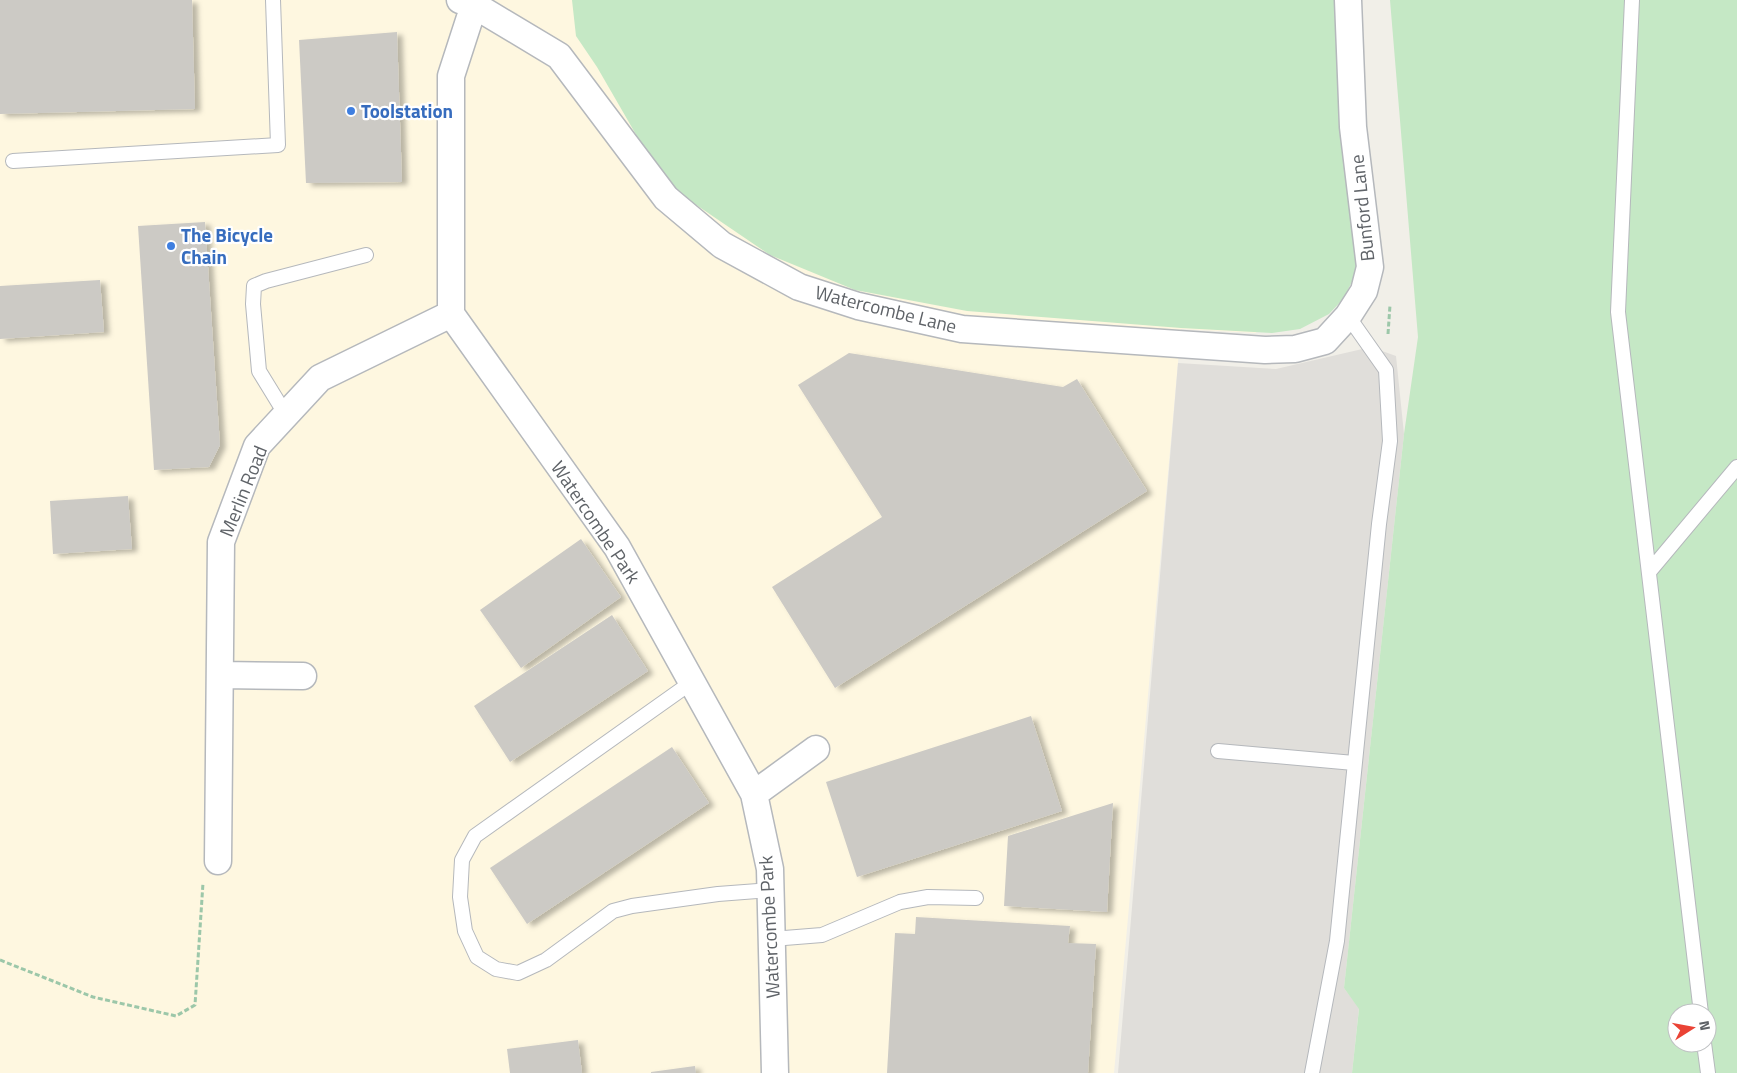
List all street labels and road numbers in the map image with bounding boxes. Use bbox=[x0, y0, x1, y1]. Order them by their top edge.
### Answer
street label: Bunford Lane bbox=[1341, 153, 1382, 263]
street label: Watercombe Lane bbox=[812, 277, 960, 340]
street label: Merlin Road bbox=[211, 441, 274, 541]
street label: Watercombe Park bbox=[544, 454, 648, 589]
street label: Watercombe Park bbox=[750, 855, 787, 999]

